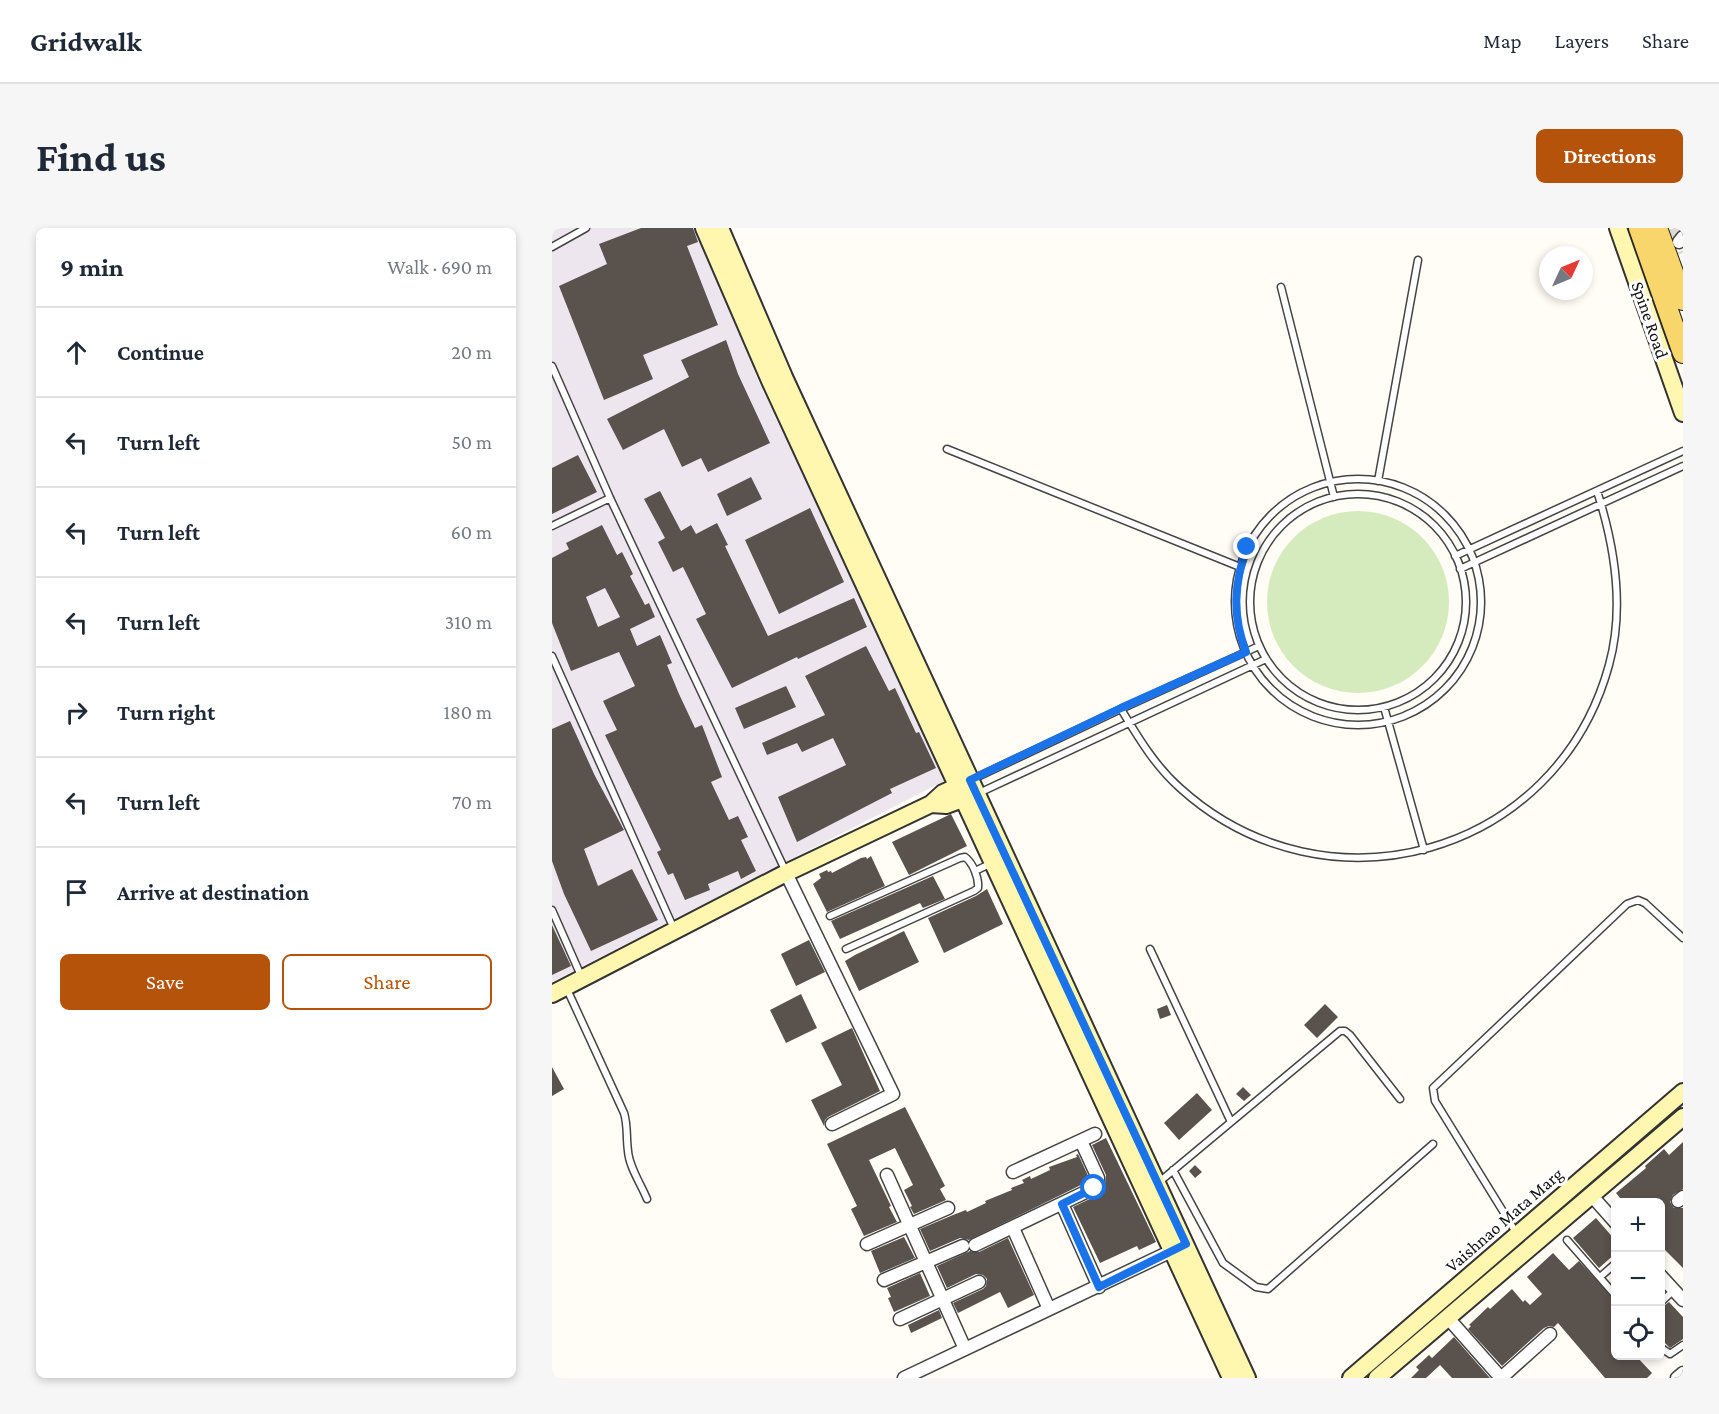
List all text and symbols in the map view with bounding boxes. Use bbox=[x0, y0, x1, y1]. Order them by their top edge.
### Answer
text: Gridwalk bbox=[30, 26, 142, 57]
text: Map bbox=[1483, 29, 1522, 53]
text: Layers bbox=[1555, 29, 1609, 53]
text: Share bbox=[1642, 29, 1689, 53]
button: Directions bbox=[1536, 129, 1683, 183]
text: Find us bbox=[36, 133, 166, 180]
north arrow bbox=[1539, 246, 1593, 300]
text: 9 min bbox=[60, 253, 124, 282]
text: Walk · 690 m bbox=[387, 256, 492, 278]
street label: Spine Road bbox=[1628, 279, 1673, 362]
icon: ahead bbox=[60, 336, 93, 369]
text: Continue bbox=[117, 340, 204, 365]
text: 20 m bbox=[451, 341, 492, 363]
icon: left bbox=[60, 426, 93, 459]
text: Turn left bbox=[117, 430, 200, 455]
text: 50 m bbox=[451, 431, 492, 453]
icon: left bbox=[60, 516, 93, 549]
text: Turn left bbox=[117, 520, 200, 545]
text: 60 m bbox=[451, 521, 492, 543]
route end bbox=[1233, 533, 1259, 559]
icon: left bbox=[60, 606, 93, 639]
text: Turn left bbox=[117, 610, 200, 635]
text: 310 m bbox=[445, 611, 492, 633]
icon: right bbox=[60, 696, 93, 729]
text: Turn right bbox=[117, 700, 215, 725]
text: 180 m bbox=[443, 701, 492, 723]
icon: left bbox=[60, 786, 93, 819]
text: Turn left bbox=[117, 790, 200, 815]
text: 70 m bbox=[452, 791, 492, 813]
icon: arrive bbox=[60, 876, 93, 909]
text: Arrive at destination bbox=[117, 880, 309, 905]
button: Save bbox=[60, 954, 270, 1010]
button: Share bbox=[282, 954, 492, 1010]
street label: Vaishnao Mata Marg bbox=[1441, 1164, 1567, 1276]
route start bbox=[1080, 1174, 1106, 1200]
map controls bbox=[1611, 1198, 1665, 1360]
button: + bbox=[1611, 1198, 1665, 1252]
button: − bbox=[1611, 1252, 1665, 1306]
button: locate bbox=[1611, 1306, 1665, 1360]

